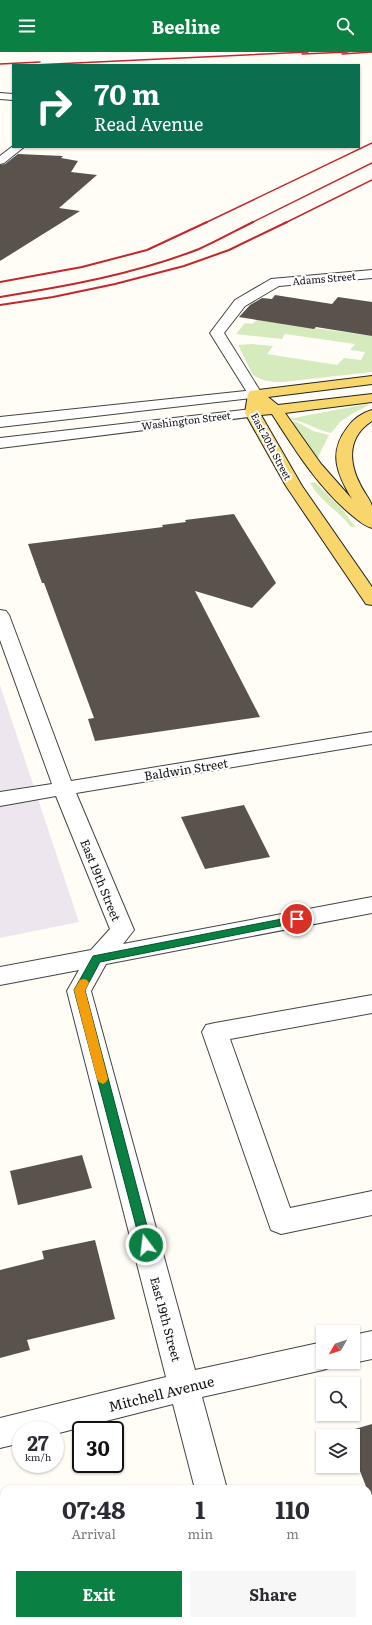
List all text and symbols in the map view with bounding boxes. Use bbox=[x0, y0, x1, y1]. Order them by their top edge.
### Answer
text: Beeline bbox=[152, 13, 220, 40]
icon: menu bbox=[16, 15, 38, 37]
icon: search bbox=[334, 15, 356, 37]
text: 70 m bbox=[94, 72, 160, 114]
icon: right bbox=[28, 80, 80, 132]
text: Read Avenue bbox=[94, 110, 203, 137]
street label: Adams Street bbox=[292, 268, 356, 288]
street label: Washington Street bbox=[141, 407, 231, 433]
street label: East 20th Street bbox=[248, 410, 296, 482]
street label: Baldwin Street bbox=[143, 753, 229, 784]
street label: East 19th Street bbox=[76, 836, 126, 924]
pin bbox=[280, 902, 314, 936]
icon: arrive bbox=[286, 908, 308, 930]
position arrow bbox=[125, 1224, 167, 1266]
street label: East 19th Street bbox=[146, 1275, 186, 1364]
north arrow bbox=[316, 1325, 360, 1369]
map controls bbox=[316, 1325, 360, 1473]
street label: Mitchell Avenue bbox=[106, 1370, 216, 1416]
button: search bbox=[316, 1377, 360, 1421]
speed limit sign: 30 bbox=[72, 1421, 124, 1473]
text: 27 bbox=[27, 1427, 49, 1457]
button: layers bbox=[316, 1429, 360, 1473]
text: km/h bbox=[25, 1449, 51, 1464]
text: 07:48 bbox=[62, 1491, 125, 1526]
text: 1 bbox=[195, 1491, 205, 1526]
text: 110 bbox=[275, 1491, 310, 1526]
text: Arrival bbox=[72, 1524, 116, 1543]
text: min bbox=[188, 1524, 213, 1543]
text: m bbox=[286, 1524, 299, 1543]
button: Exit bbox=[16, 1571, 182, 1617]
button: Share bbox=[190, 1571, 356, 1617]

